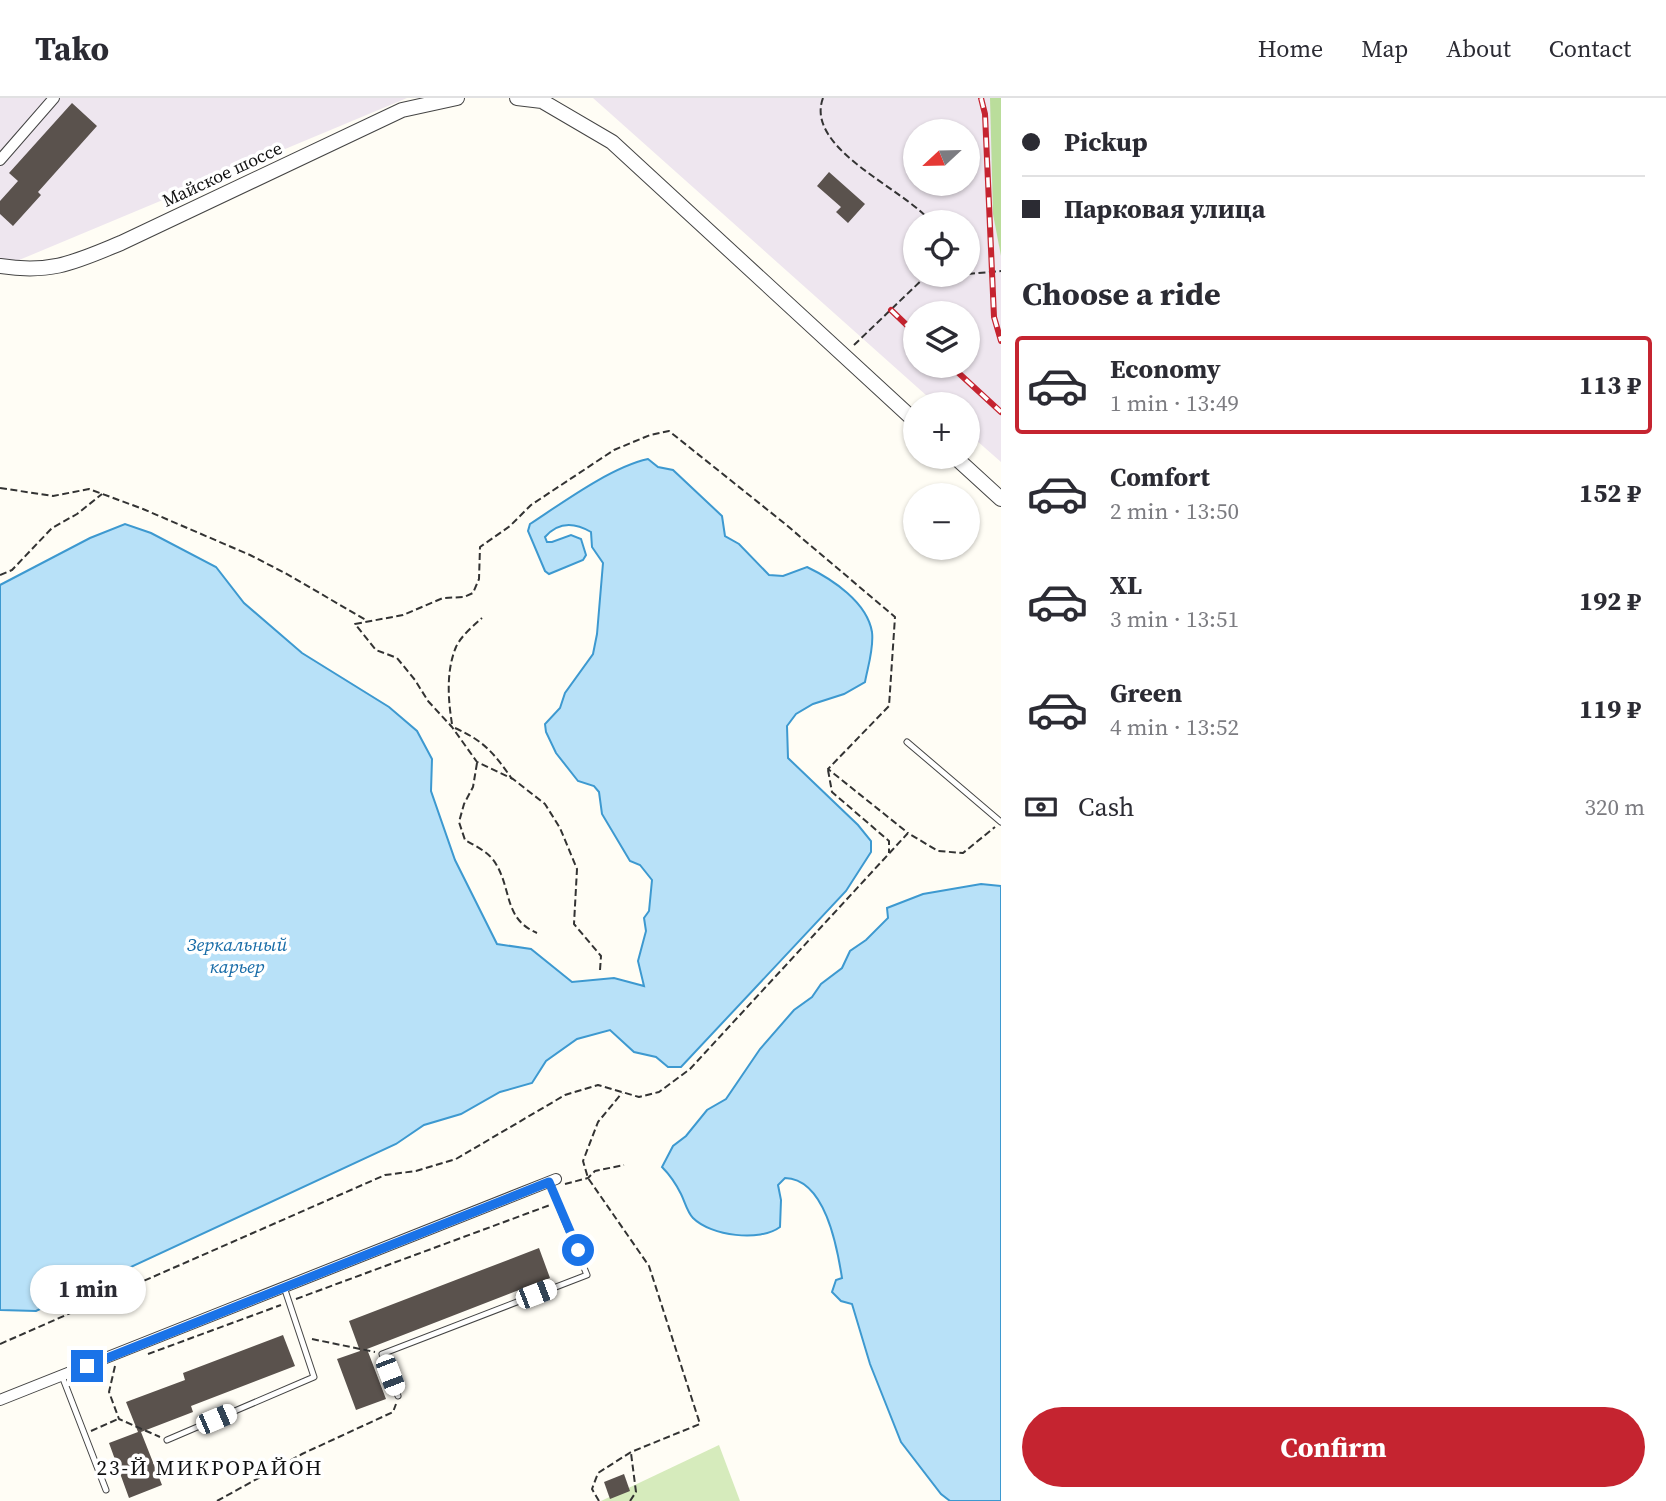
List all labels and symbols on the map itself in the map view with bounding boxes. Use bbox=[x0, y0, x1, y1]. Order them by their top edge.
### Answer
north arrow bbox=[903, 119, 980, 196]
street label: Майское шоссе bbox=[158, 135, 286, 213]
water label: Зеркальный карьер bbox=[187, 931, 287, 979]
route start bbox=[562, 1234, 594, 1266]
callout: 1 min bbox=[29, 1264, 145, 1314]
car bbox=[513, 1277, 560, 1311]
route end bbox=[71, 1350, 103, 1382]
car bbox=[373, 1352, 408, 1398]
car bbox=[193, 1401, 240, 1437]
district label: 23-Й МИКРОРАЙОН bbox=[96, 1453, 324, 1482]

